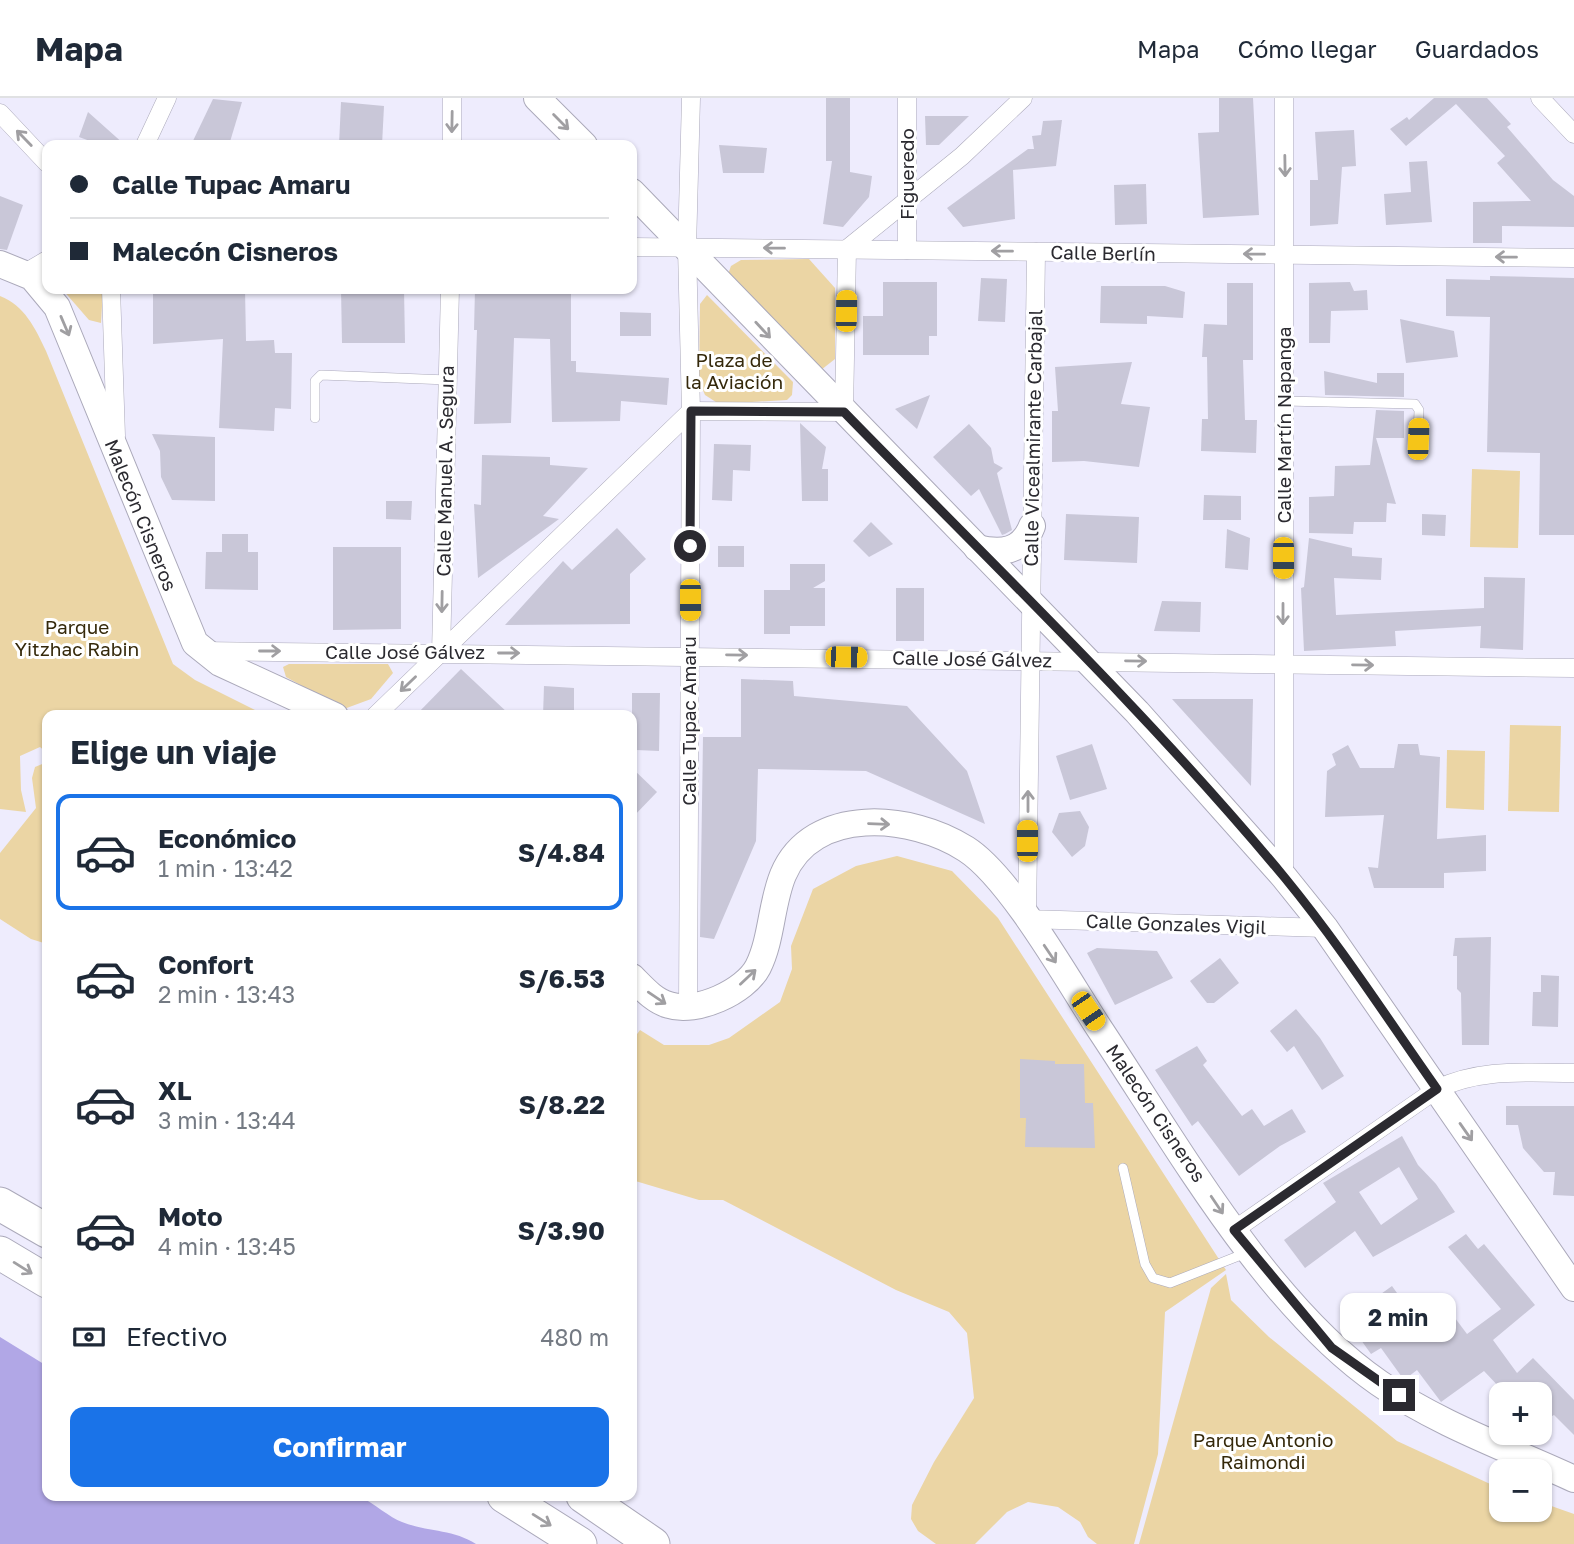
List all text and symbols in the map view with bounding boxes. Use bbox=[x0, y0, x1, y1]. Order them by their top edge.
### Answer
text: Mapa bbox=[35, 29, 123, 68]
text: Mapa bbox=[1137, 34, 1200, 63]
text: Cómo llegar bbox=[1238, 34, 1377, 63]
text: Guardados bbox=[1415, 34, 1539, 63]
one-way arrow bbox=[445, 110, 459, 133]
one-way arrow bbox=[552, 113, 569, 130]
street label: Figueredo bbox=[895, 128, 918, 220]
one-way arrow bbox=[15, 130, 32, 147]
one-way arrow bbox=[1278, 154, 1292, 177]
text: Calle Tupac Amaru bbox=[112, 169, 350, 200]
text: Malecón Cisneros bbox=[112, 236, 338, 267]
street label: Calle Berlín bbox=[1050, 240, 1156, 265]
one-way arrow bbox=[763, 241, 786, 255]
one-way arrow bbox=[991, 244, 1014, 258]
one-way arrow bbox=[1243, 248, 1266, 261]
one-way arrow bbox=[1495, 251, 1518, 264]
car bbox=[836, 290, 857, 332]
street label: Calle Vicealmirante Carbajal bbox=[1019, 309, 1046, 567]
one-way arrow bbox=[60, 314, 73, 336]
one-way arrow bbox=[755, 321, 772, 338]
street label: Calle Martín Napanga bbox=[1272, 326, 1295, 524]
park label: Plaza de la Aviación bbox=[685, 348, 783, 393]
street label: Calle Manuel A. Segura bbox=[431, 365, 458, 577]
car bbox=[1407, 418, 1430, 460]
street label: Malecón Cisneros bbox=[101, 436, 182, 594]
route start bbox=[674, 530, 706, 562]
car bbox=[1273, 537, 1294, 579]
car bbox=[680, 579, 701, 621]
one-way arrow bbox=[436, 590, 449, 613]
one-way arrow bbox=[1276, 602, 1289, 625]
park label: Parque Yitzhac Rabin bbox=[15, 615, 139, 660]
street label: Calle Tupac Amaru bbox=[677, 636, 700, 806]
street label: Calle José Gálvez bbox=[325, 640, 485, 663]
one-way arrow bbox=[258, 644, 281, 658]
one-way arrow bbox=[497, 646, 520, 660]
car bbox=[825, 646, 868, 668]
street label: Calle José Gálvez bbox=[892, 646, 1052, 671]
one-way arrow bbox=[725, 648, 748, 662]
one-way arrow bbox=[1124, 655, 1147, 668]
one-way arrow bbox=[1351, 658, 1374, 672]
one-way arrow bbox=[400, 676, 417, 693]
text: Elige un viaje bbox=[70, 733, 277, 771]
one-way arrow bbox=[1021, 790, 1035, 813]
one-way arrow bbox=[867, 817, 890, 830]
car bbox=[1017, 820, 1038, 862]
icon: car bbox=[74, 821, 137, 884]
text: Económico bbox=[158, 823, 296, 854]
text: S/4.84 bbox=[518, 837, 605, 868]
text: 1 min · 13:42 bbox=[158, 854, 293, 882]
street label: Calle Gonzales Vigil bbox=[1085, 909, 1267, 938]
one-way arrow bbox=[1043, 944, 1057, 963]
icon: car bbox=[74, 947, 137, 1010]
text: Confort bbox=[158, 949, 254, 980]
text: S/6.53 bbox=[519, 963, 605, 994]
one-way arrow bbox=[739, 969, 757, 985]
text: 2 min · 13:43 bbox=[158, 980, 295, 1008]
car bbox=[1068, 988, 1109, 1034]
one-way arrow bbox=[647, 991, 666, 1005]
street label: Malecón Cisneros bbox=[1102, 1039, 1211, 1186]
icon: car bbox=[74, 1073, 137, 1136]
text: XL bbox=[158, 1075, 192, 1106]
text: S/8.22 bbox=[518, 1089, 605, 1120]
text: 3 min · 13:44 bbox=[158, 1106, 296, 1134]
one-way arrow bbox=[1459, 1122, 1473, 1141]
one-way arrow bbox=[1210, 1194, 1224, 1214]
icon: car bbox=[74, 1199, 137, 1262]
text: Moto bbox=[158, 1201, 223, 1232]
text: S/3.90 bbox=[518, 1215, 605, 1246]
text: 4 min · 13:45 bbox=[158, 1232, 296, 1260]
one-way arrow bbox=[13, 1261, 33, 1275]
callout: 2 min bbox=[1341, 1294, 1457, 1342]
text: 2 min bbox=[1368, 1303, 1428, 1331]
icon: cash bbox=[70, 1318, 108, 1356]
text: Efectivo bbox=[126, 1321, 227, 1352]
text: 480 m bbox=[541, 1323, 609, 1351]
route end bbox=[1383, 1379, 1415, 1411]
map controls bbox=[1489, 1382, 1552, 1522]
button: + bbox=[1489, 1382, 1552, 1445]
button: Confirmar bbox=[70, 1407, 609, 1487]
park label: Parque Antonio Raimondi bbox=[1193, 1428, 1333, 1473]
button: − bbox=[1489, 1459, 1552, 1522]
one-way arrow bbox=[532, 1512, 551, 1527]

